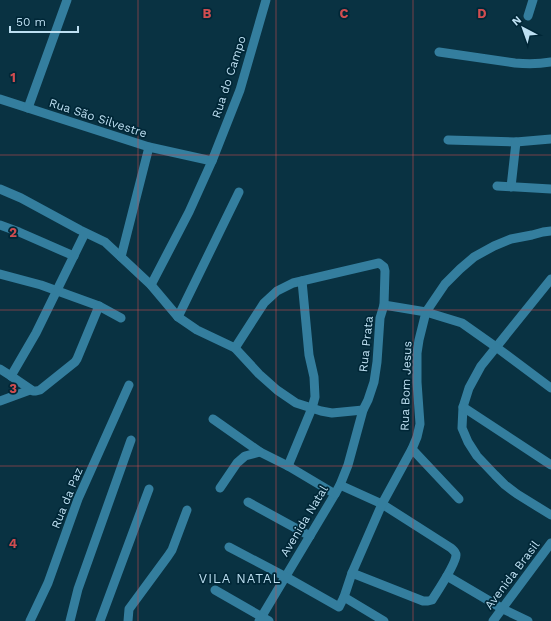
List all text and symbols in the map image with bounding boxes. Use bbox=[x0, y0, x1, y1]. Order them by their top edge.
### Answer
text: B bbox=[203, 6, 212, 21]
text: C bbox=[340, 6, 349, 21]
text: D bbox=[477, 6, 487, 21]
scale bar bbox=[10, 8, 78, 34]
north arrow bbox=[503, 8, 543, 48]
text: N bbox=[509, 13, 524, 28]
text: 50 m bbox=[16, 15, 46, 29]
street label: Rua do Campo bbox=[209, 34, 249, 120]
text: 1 bbox=[10, 70, 16, 85]
street label: Rua São Silvestre bbox=[47, 96, 149, 140]
text: 2 bbox=[9, 225, 17, 240]
street label: Rua Prata bbox=[356, 315, 376, 373]
street label: Rua Bom Jesus bbox=[397, 341, 415, 431]
text: 3 bbox=[9, 381, 17, 396]
street label: Rua da Paz bbox=[48, 465, 86, 531]
street label: Avenida Natal bbox=[277, 483, 331, 559]
text: 4 bbox=[9, 536, 18, 551]
street label: Avenida Brasil bbox=[482, 538, 542, 612]
district label: VILA NATAL bbox=[199, 571, 281, 586]

